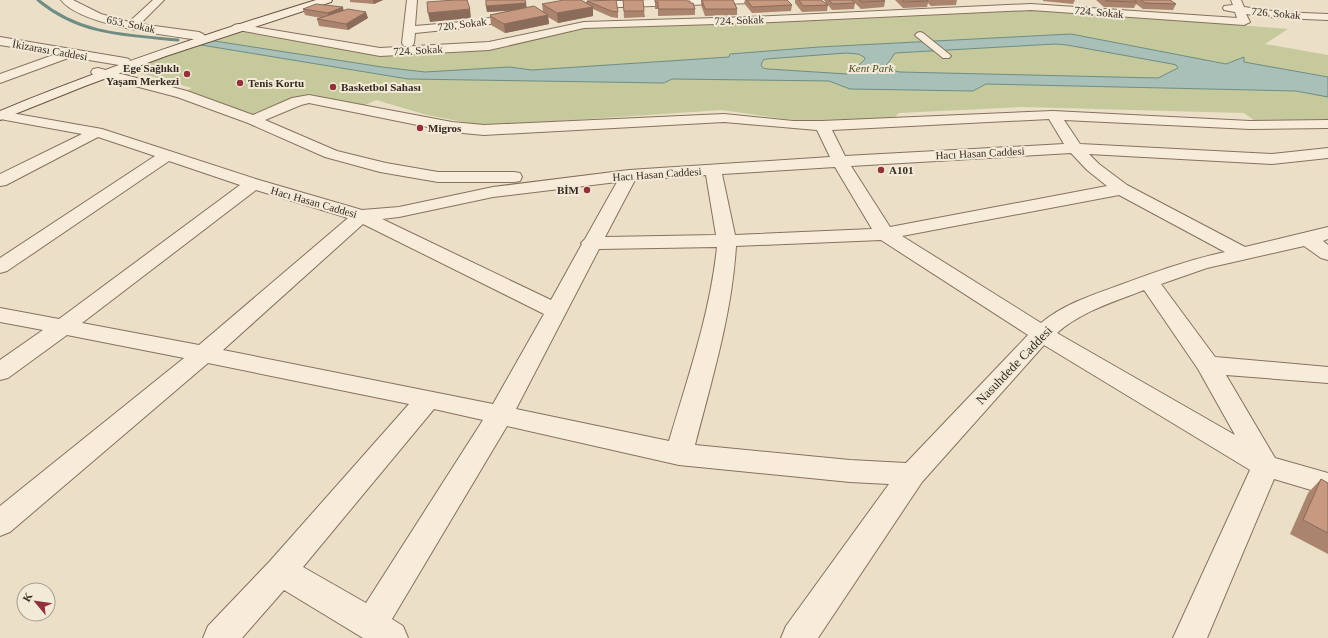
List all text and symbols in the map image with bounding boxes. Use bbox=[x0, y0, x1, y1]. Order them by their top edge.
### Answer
street label: 724. Sokak bbox=[1074, 4, 1125, 20]
street label: 726. Sokak bbox=[1251, 5, 1302, 21]
street label: 653. Sokak bbox=[106, 13, 157, 35]
street label: 724. Sokak bbox=[714, 13, 764, 27]
street label: 720. Sokak bbox=[437, 15, 488, 33]
street label: İkizarası Caddesi bbox=[12, 37, 88, 63]
street label: 724. Sokak bbox=[393, 43, 444, 57]
place label: Ege Sağlıklı Yaşam Merkezi bbox=[106, 62, 179, 87]
park label: Kent Park bbox=[848, 62, 895, 74]
marker: Ege Sağlıklı Yaşam Merkezi bbox=[182, 69, 192, 79]
place label: Tenis Kortu bbox=[248, 77, 304, 89]
marker: Tenis Kortu bbox=[235, 78, 245, 88]
place label: Basketbol Sahası bbox=[341, 81, 421, 93]
marker: Basketbol Sahası bbox=[328, 82, 338, 92]
place label: Migros bbox=[428, 122, 462, 134]
marker: Migros bbox=[415, 123, 425, 133]
street label: Hacı Hasan Caddesi bbox=[935, 145, 1025, 161]
place label: A101 bbox=[889, 164, 913, 176]
street label: Hacı Hasan Caddesi bbox=[612, 165, 702, 183]
marker: A101 bbox=[876, 165, 886, 175]
street label: Hacı Hasan Caddesi bbox=[269, 184, 359, 220]
place label: BİM bbox=[557, 184, 580, 196]
marker: BİM bbox=[582, 185, 592, 195]
street label: Nasuhdede Caddesi bbox=[973, 323, 1055, 407]
north arrow bbox=[16, 582, 56, 622]
text: K bbox=[20, 590, 35, 604]

